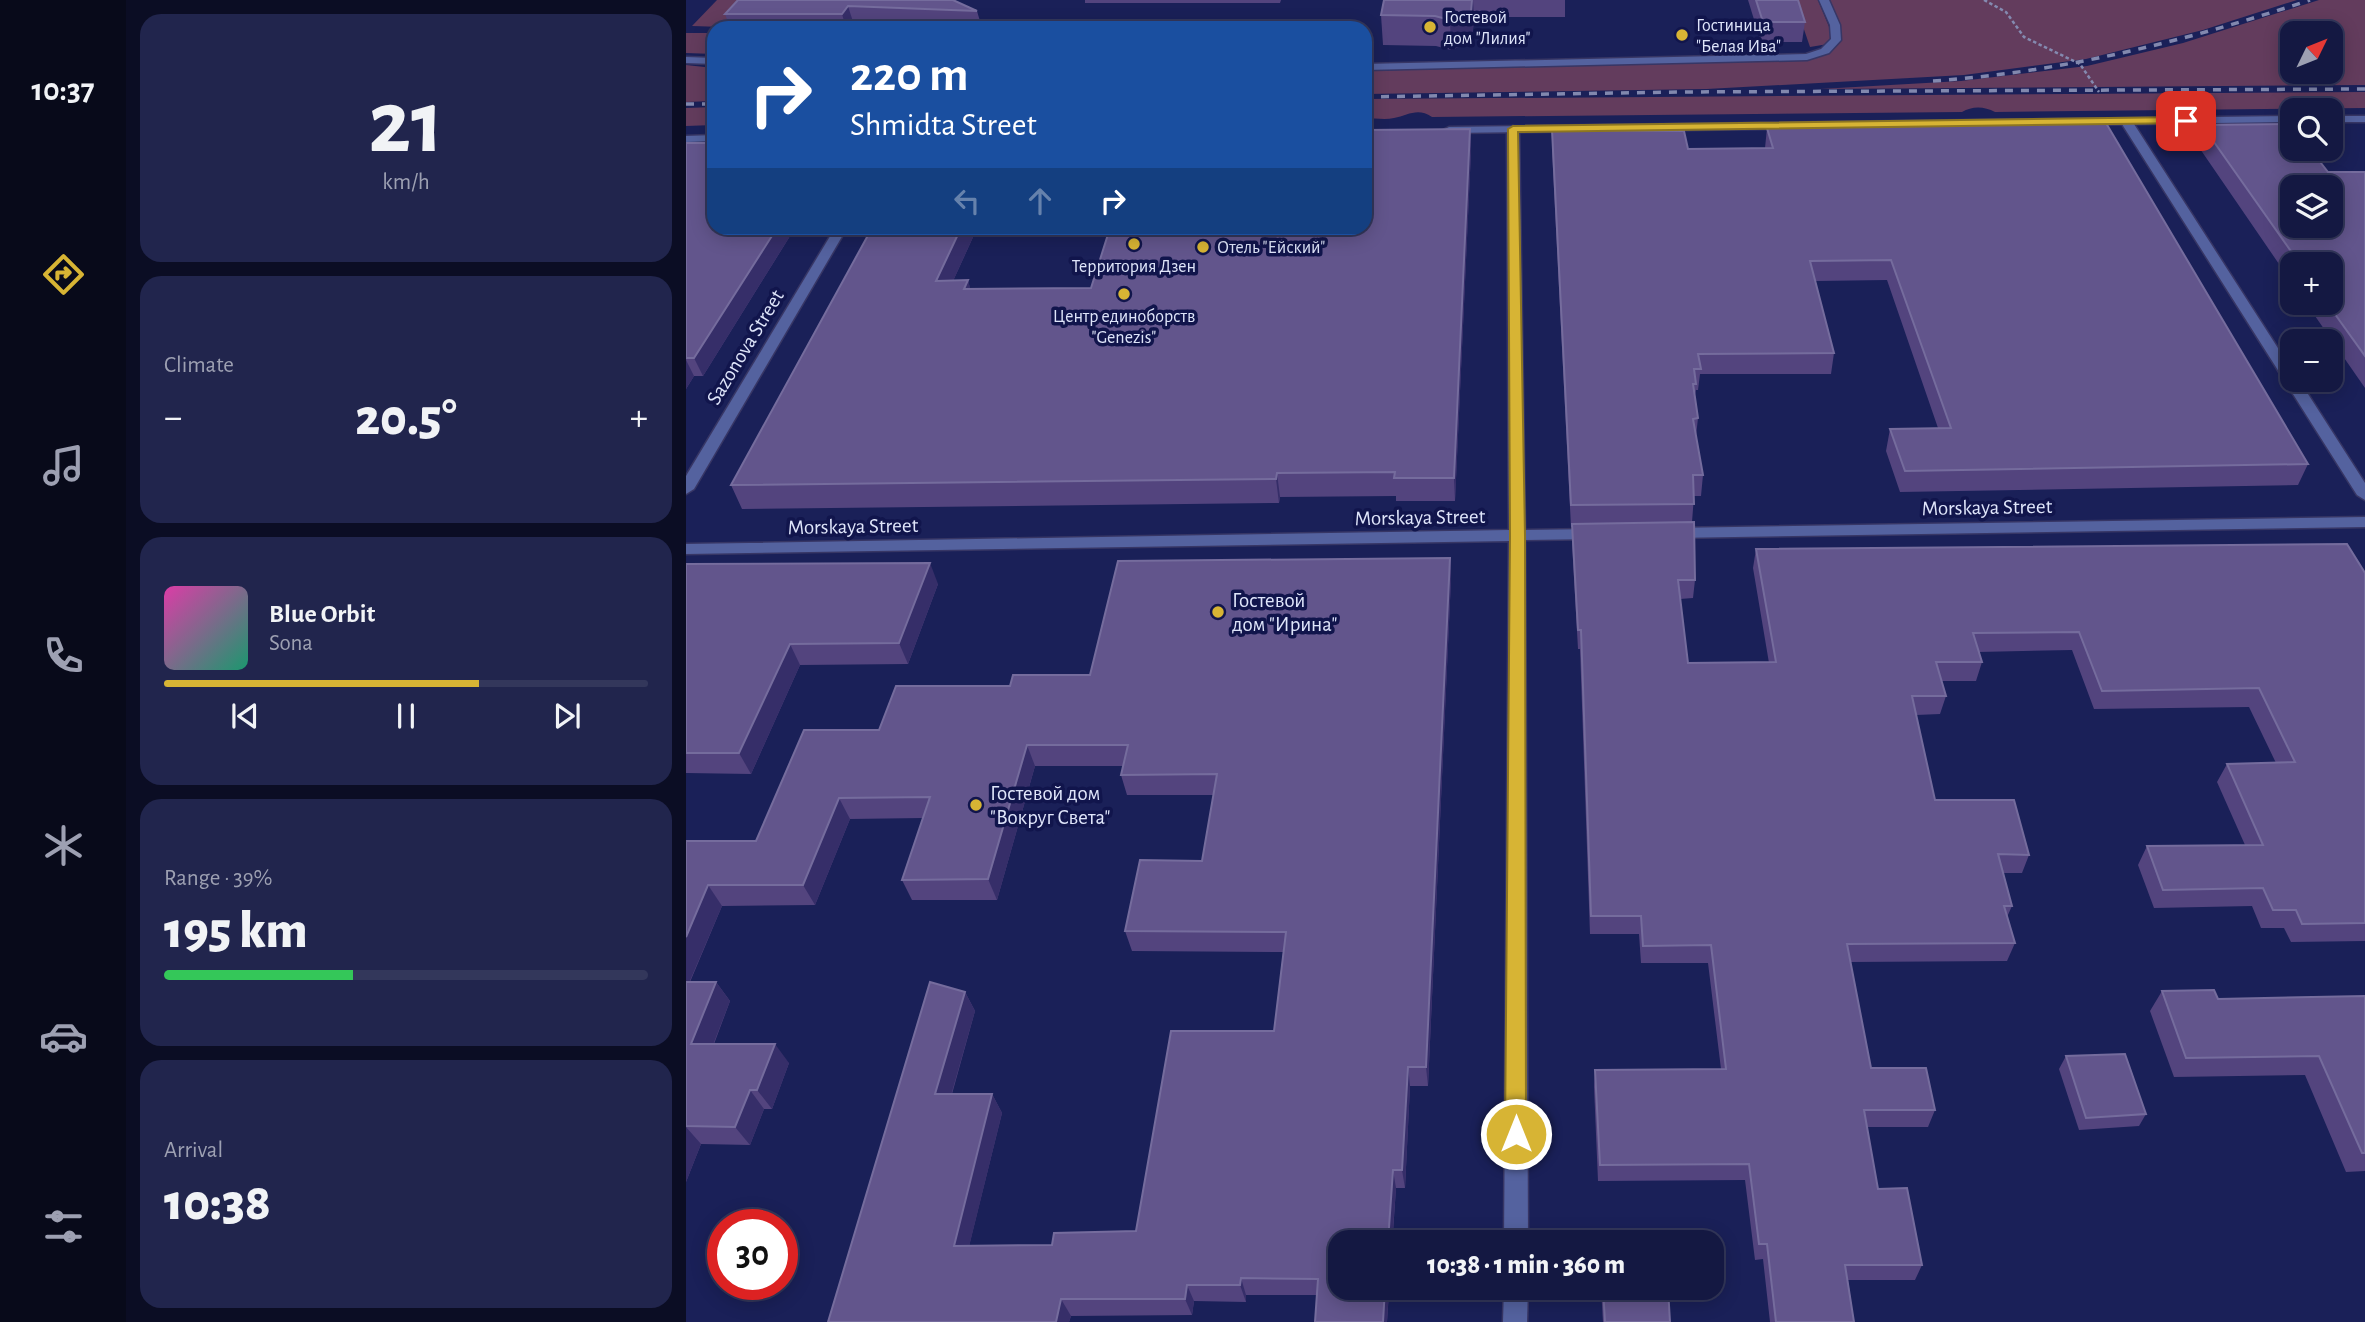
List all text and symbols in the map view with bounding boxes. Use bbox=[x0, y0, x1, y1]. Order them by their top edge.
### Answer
place label: Гостевой дом "Лилия" bbox=[1444, 9, 1531, 48]
place label: Гостиница "Белая Ива" bbox=[1696, 17, 1781, 56]
marker: Гостевой дом "Лилия" bbox=[1422, 19, 1438, 35]
north arrow bbox=[2280, 21, 2343, 84]
map controls bbox=[2280, 21, 2343, 392]
marker: Гостиница "Белая Ива" bbox=[1674, 27, 1690, 43]
icon: right bbox=[735, 49, 826, 140]
text: 220 m bbox=[850, 51, 969, 100]
text: 10:37 bbox=[31, 74, 95, 106]
text: 21 bbox=[368, 78, 444, 169]
pin bbox=[2156, 91, 2216, 151]
button: search bbox=[2280, 98, 2343, 161]
icon: arrive bbox=[2167, 102, 2205, 140]
text: Shmidta Street bbox=[850, 109, 1037, 141]
text: km/h bbox=[382, 171, 430, 194]
button: layers bbox=[2280, 175, 2343, 238]
icon: left bbox=[948, 182, 986, 220]
icon: ahead bbox=[1021, 182, 1059, 220]
icon: right bbox=[1094, 182, 1132, 220]
marker: Территория Дзен bbox=[1126, 236, 1142, 252]
marker: Отель "Ейский" bbox=[1195, 239, 1211, 255]
place label: Отель "Ейский" bbox=[1217, 239, 1325, 257]
icon: directions bbox=[39, 250, 88, 299]
button: + bbox=[2280, 252, 2343, 315]
place label: Территория Дзен bbox=[1072, 258, 1196, 276]
street label: Sazonova Street bbox=[703, 286, 788, 408]
marker: Центр единоборств "Genezis" bbox=[1116, 286, 1132, 302]
place label: Центр единоборств "Genezis" bbox=[1053, 307, 1195, 347]
button: − bbox=[2280, 329, 2343, 392]
text: Climate bbox=[164, 354, 234, 377]
text: 20.5° bbox=[355, 392, 457, 444]
text: − bbox=[164, 399, 182, 437]
text: + bbox=[630, 399, 648, 437]
icon: music bbox=[39, 441, 88, 490]
street label: Morskaya Street bbox=[1922, 496, 2053, 519]
street label: Morskaya Street bbox=[1355, 506, 1486, 529]
street label: Morskaya Street bbox=[788, 515, 919, 538]
place label: Гостевой дом "Ирина" bbox=[1232, 590, 1337, 635]
text: Blue Orbit bbox=[269, 601, 375, 627]
marker: Гостевой дом "Ирина" bbox=[1210, 604, 1226, 620]
icon: phone bbox=[39, 631, 88, 680]
text: Sona bbox=[269, 632, 313, 655]
icon: previous bbox=[226, 697, 264, 735]
icon: pause bbox=[387, 697, 425, 735]
icon: next bbox=[548, 697, 586, 735]
place label: Гостевой дом "Вокруг Света" bbox=[990, 783, 1110, 828]
marker: Гостевой дом "Вокруг Света" bbox=[968, 797, 984, 813]
icon: climate bbox=[39, 821, 88, 870]
text: Range · 39% bbox=[164, 867, 272, 890]
text: 195 km bbox=[164, 905, 308, 957]
icon: car bbox=[39, 1012, 88, 1061]
position arrow bbox=[1479, 1097, 1553, 1171]
text: Arrival bbox=[164, 1139, 223, 1162]
text: 10:38 bbox=[164, 1177, 271, 1229]
icon: filters bbox=[39, 1202, 88, 1251]
speed limit sign: 30 bbox=[707, 1209, 798, 1300]
text: 10:38 · 1 min · 360 m bbox=[1427, 1252, 1625, 1278]

